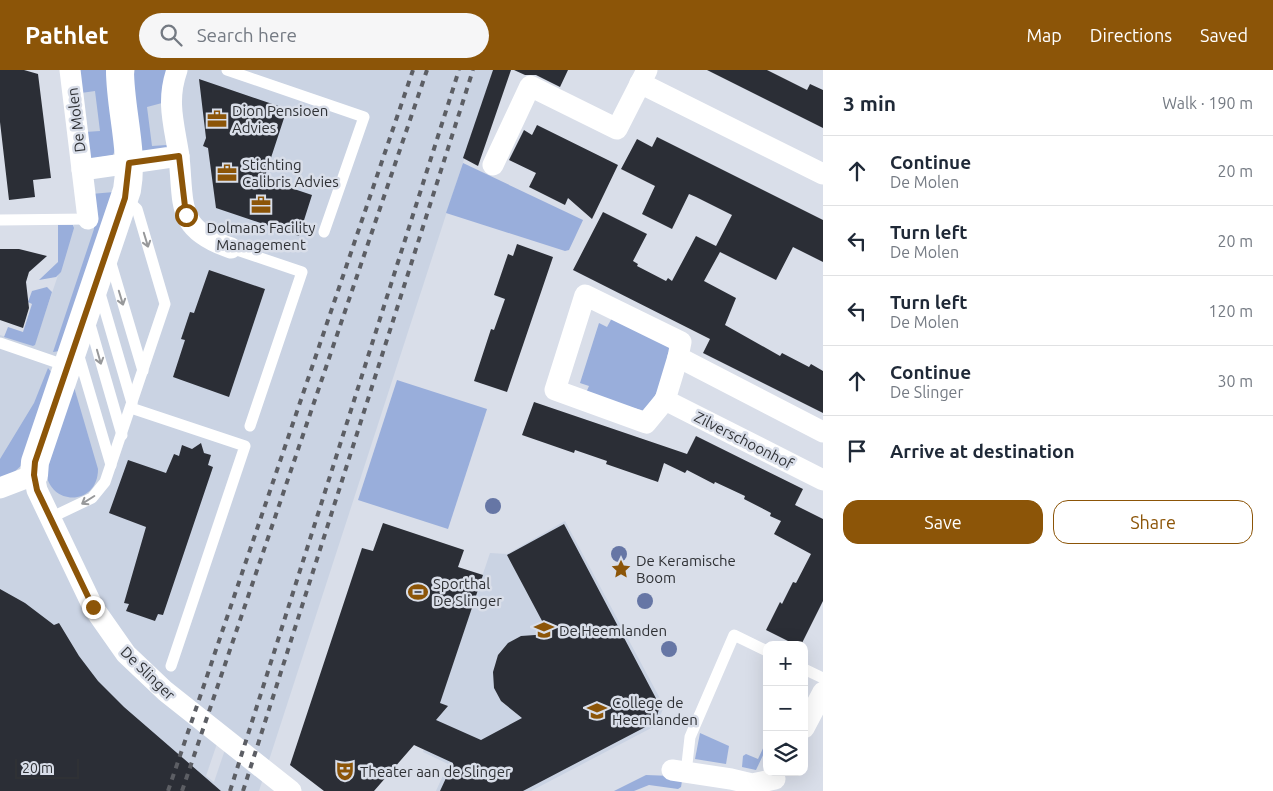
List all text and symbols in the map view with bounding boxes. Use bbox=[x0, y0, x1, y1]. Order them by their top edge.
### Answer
search box bbox=[139, 13, 489, 58]
icon: search bbox=[157, 21, 185, 49]
text: Pathlet bbox=[25, 22, 109, 49]
text: Search here bbox=[197, 24, 297, 46]
text: Map bbox=[1026, 25, 1062, 45]
text: Directions bbox=[1090, 25, 1172, 45]
text: Saved bbox=[1200, 25, 1248, 45]
street label: De Molen bbox=[64, 87, 88, 153]
text: 3 min bbox=[843, 91, 896, 115]
text: Walk · 190 m bbox=[1162, 94, 1253, 112]
place label: Dion Pensioen Advies bbox=[232, 102, 328, 136]
office icon: Dion Pensioen Advies bbox=[206, 108, 228, 130]
text: Continue bbox=[890, 151, 971, 173]
place label: Stichting Calibris Advies bbox=[242, 156, 339, 190]
icon: ahead bbox=[843, 157, 871, 185]
office icon: Stichting Calibris Advies bbox=[216, 162, 238, 184]
text: 20 m bbox=[1217, 162, 1253, 180]
text: De Molen bbox=[890, 173, 959, 191]
office icon: Dolmans Facility Management bbox=[250, 194, 272, 216]
route start bbox=[175, 204, 198, 227]
place label: Dolmans Facility Management bbox=[207, 219, 315, 253]
text: Turn left bbox=[890, 221, 968, 243]
icon: left bbox=[843, 227, 871, 255]
one-way arrow bbox=[142, 232, 152, 248]
text: 20 m bbox=[1217, 232, 1253, 250]
text: De Molen bbox=[890, 243, 959, 261]
one-way arrow bbox=[116, 290, 126, 306]
text: Turn left bbox=[890, 291, 968, 313]
icon: left bbox=[843, 297, 871, 325]
text: 120 m bbox=[1208, 302, 1253, 320]
text: De Molen bbox=[890, 313, 959, 331]
one-way arrow bbox=[95, 348, 104, 364]
text: Continue bbox=[890, 361, 971, 383]
icon: ahead bbox=[843, 367, 871, 395]
text: 30 m bbox=[1217, 372, 1253, 390]
text: De Slinger bbox=[890, 383, 964, 401]
street label: Zilverschoonhof bbox=[692, 408, 797, 472]
icon: arrive bbox=[843, 437, 871, 465]
text: Arrive at destination bbox=[890, 440, 1075, 462]
one-way arrow bbox=[82, 495, 96, 505]
button: Save bbox=[843, 500, 1043, 544]
button: Share bbox=[1053, 500, 1253, 544]
place label: De Keramische Boom bbox=[636, 552, 736, 586]
place icon: De Keramische Boom bbox=[610, 558, 632, 580]
place label: Sporthal De Slinger bbox=[433, 575, 502, 609]
sports icon: Sporthal De Slinger bbox=[407, 581, 429, 603]
route end bbox=[82, 596, 105, 619]
school or university icon: De Heemlanden bbox=[533, 619, 555, 641]
place label: De Heemlanden bbox=[559, 622, 667, 639]
map controls bbox=[763, 641, 808, 776]
button: + bbox=[763, 641, 808, 686]
street label: De Slinger bbox=[117, 643, 179, 703]
button: − bbox=[763, 686, 808, 731]
place label: College de Heemlanden bbox=[612, 694, 698, 728]
school or university icon: College de Heemlanden bbox=[586, 700, 608, 722]
button: layers bbox=[763, 731, 808, 776]
scale bar bbox=[15, 756, 79, 779]
text: 20 m bbox=[22, 760, 53, 776]
theatre icon: Theater aan de Slinger bbox=[334, 760, 356, 782]
place label: Theater aan de Slinger bbox=[360, 763, 511, 780]

